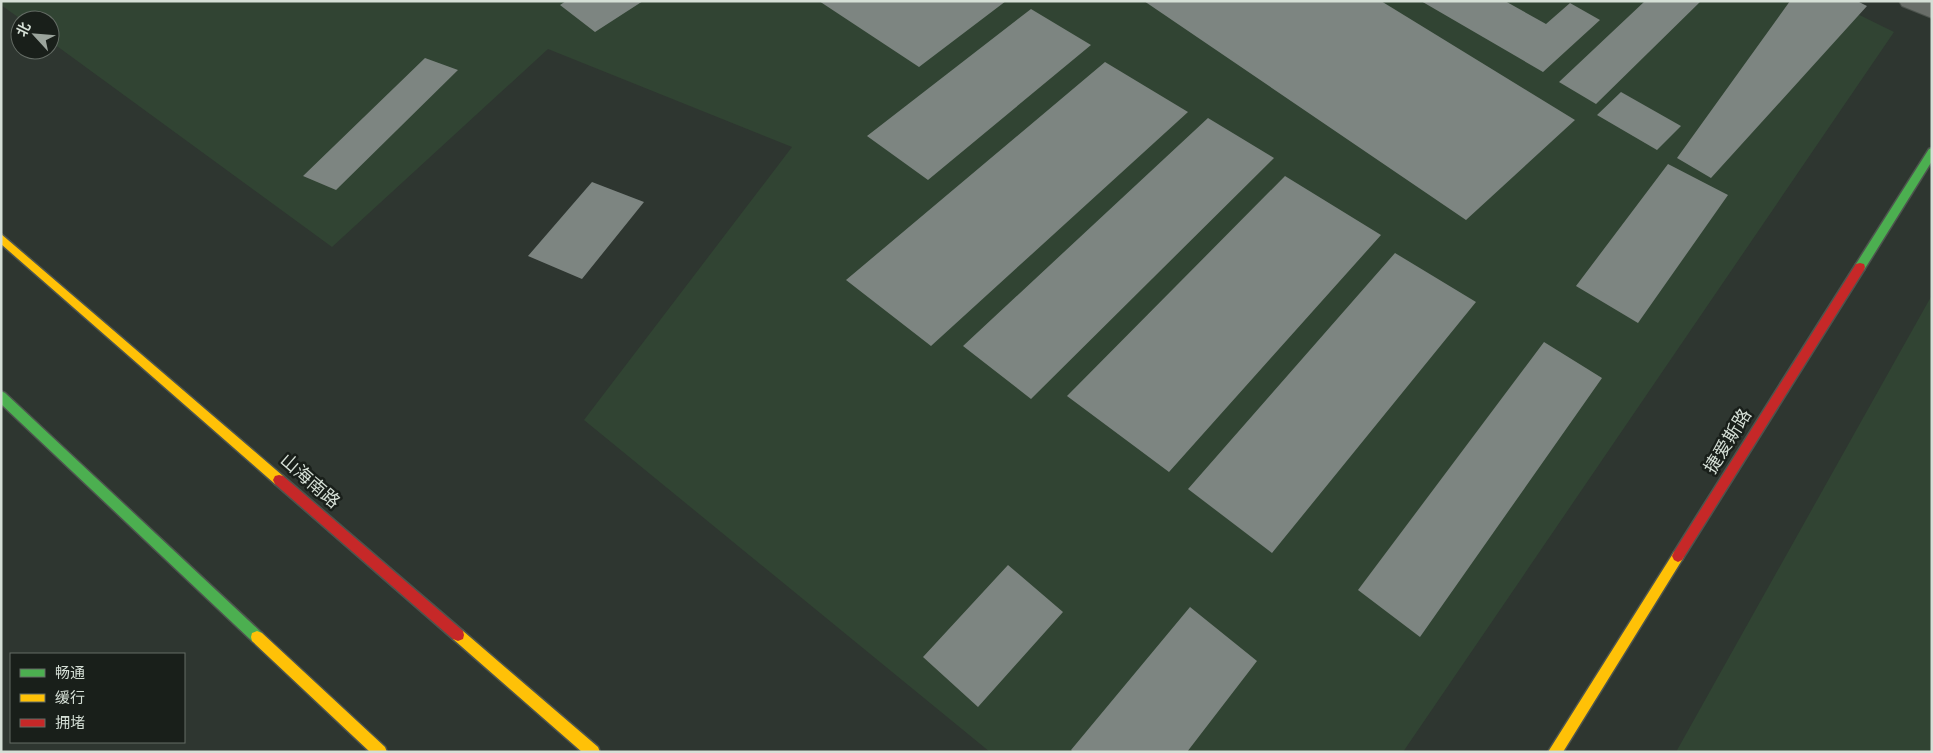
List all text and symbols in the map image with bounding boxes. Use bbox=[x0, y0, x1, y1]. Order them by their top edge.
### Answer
north arrow bbox=[10, 10, 60, 60]
text: 北 bbox=[14, 20, 35, 40]
street label: 捷爱斯路 bbox=[1700, 405, 1758, 479]
street label: 山海南路 bbox=[274, 450, 344, 514]
legend bbox=[10, 653, 185, 743]
text: 畅通 bbox=[55, 665, 85, 684]
text: 缓行 bbox=[55, 690, 85, 709]
text: 拥堵 bbox=[55, 715, 85, 734]

